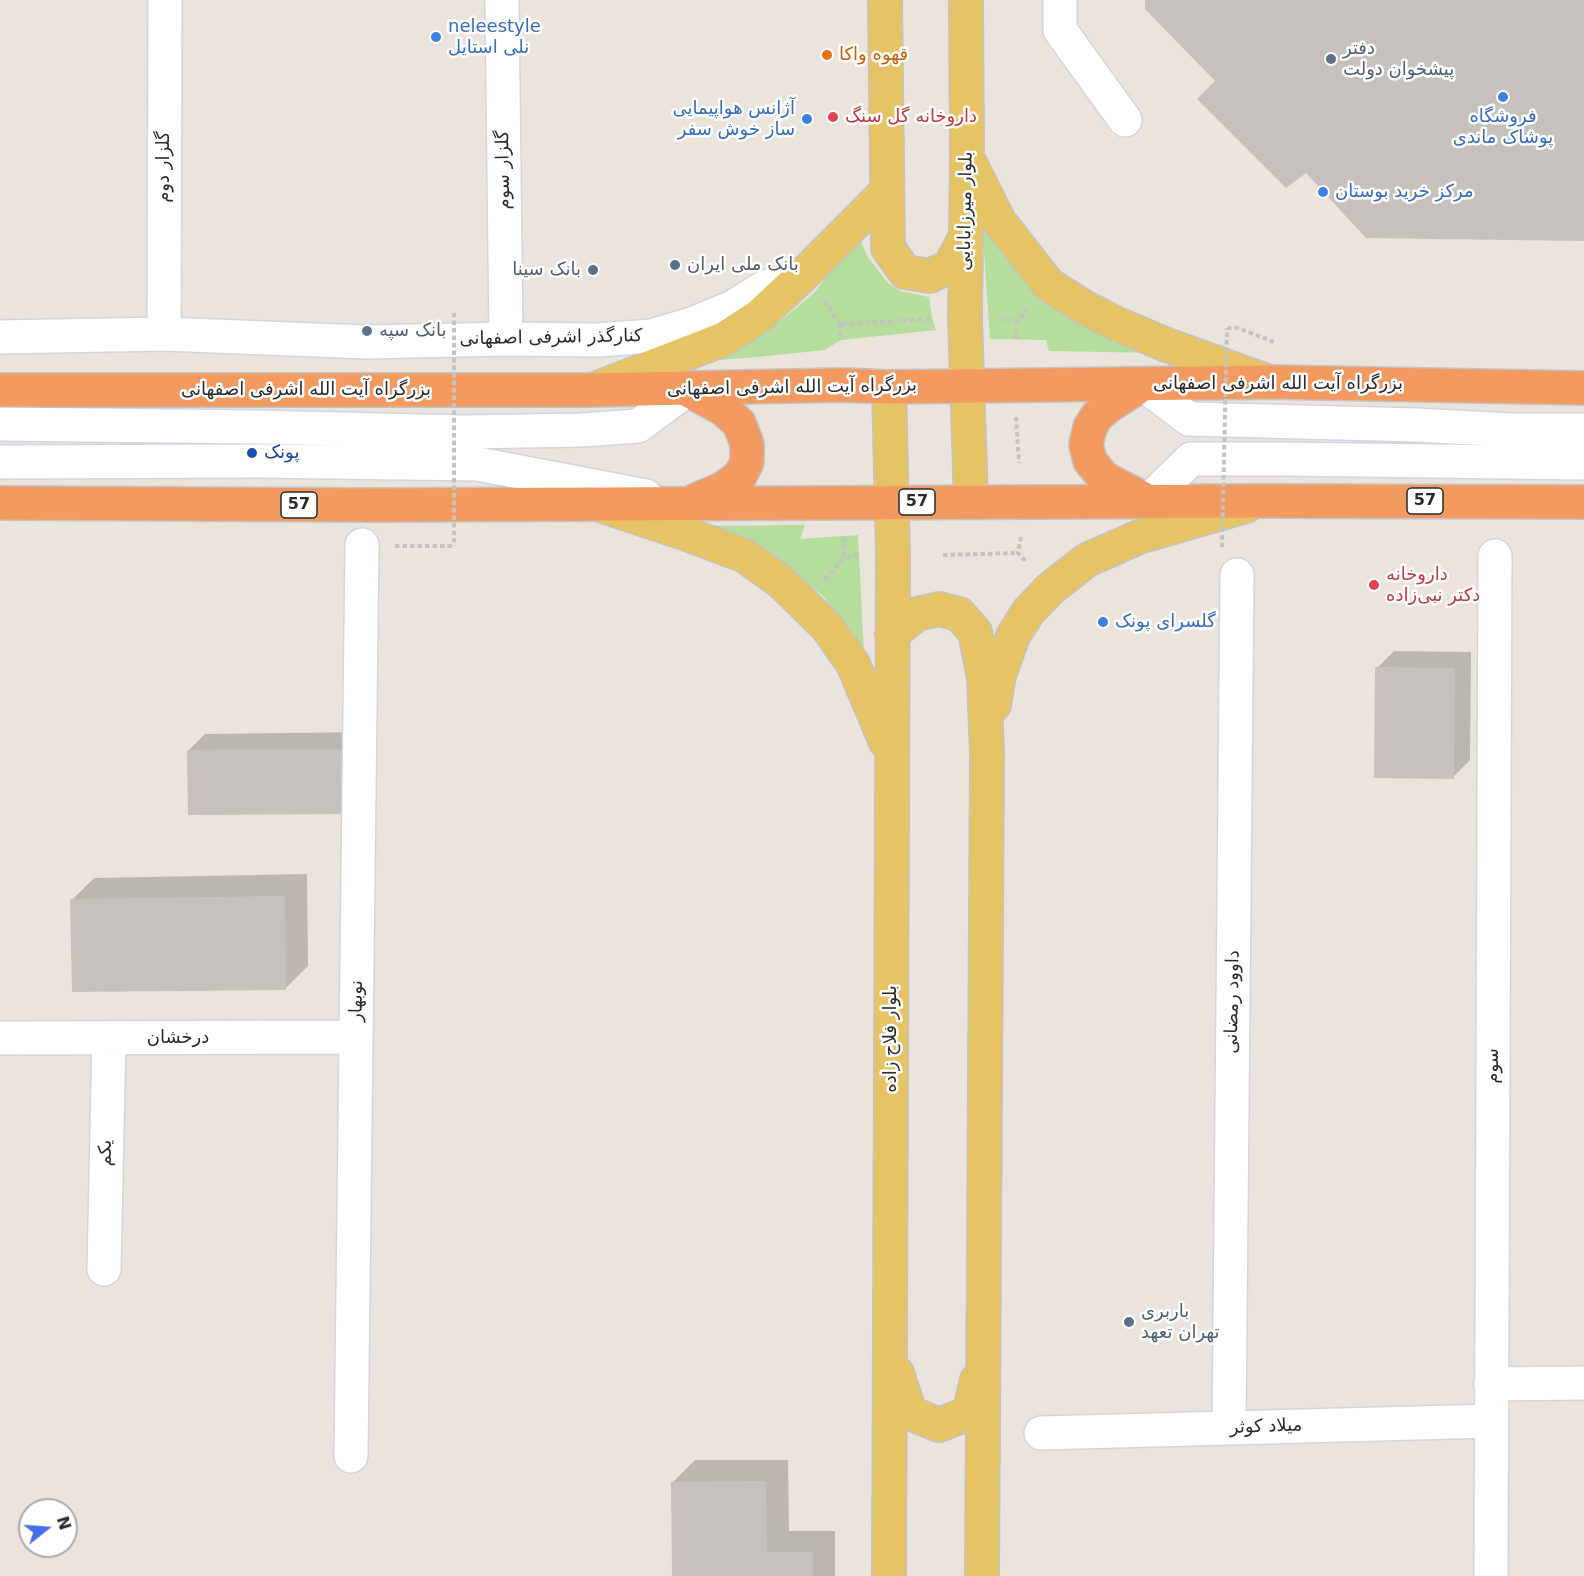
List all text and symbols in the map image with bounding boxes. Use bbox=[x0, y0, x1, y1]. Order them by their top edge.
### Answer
place label: neleestyle نلی استایل bbox=[448, 16, 541, 58]
marker: neleestyle نلی استایل bbox=[429, 30, 443, 44]
place label: دفتر پیشخوان دولت bbox=[1343, 38, 1454, 80]
place label: قهوه واکا bbox=[839, 44, 908, 66]
marker: قهوه واکا bbox=[820, 48, 834, 62]
marker: دفتر پیشخوان دولت bbox=[1324, 52, 1338, 66]
marker: فروشگاه پوشاک ماندی bbox=[1496, 90, 1510, 104]
place label: آژانس هواپیمایی ساز خوش سفر bbox=[672, 98, 795, 140]
place label: داروخانه گل سنگ bbox=[845, 106, 977, 128]
place label: فروشگاه پوشاک ماندی bbox=[1453, 106, 1553, 148]
marker: داروخانه گل سنگ bbox=[826, 110, 840, 124]
marker: آژانس هواپیمایی ساز خوش سفر bbox=[800, 112, 814, 126]
street label: گلزار سوم bbox=[493, 130, 515, 210]
street label: گلزار دوم bbox=[153, 131, 175, 203]
street label: بلوار میرزابابایی bbox=[954, 151, 978, 271]
place label: مرکز خرید بوستان bbox=[1335, 181, 1474, 203]
marker: مرکز خرید بوستان bbox=[1316, 185, 1330, 199]
place label: بانک ملی ایران bbox=[687, 254, 799, 276]
marker: بانک ملی ایران bbox=[668, 258, 682, 272]
place label: بانک سینا bbox=[512, 259, 581, 281]
marker: بانک سینا bbox=[586, 263, 600, 277]
place label: بانک سپه bbox=[379, 320, 446, 342]
marker: بانک سپه bbox=[360, 324, 374, 338]
street label: کنارگذر اشرفی اصفهانی bbox=[459, 326, 643, 350]
street label: بزرگراه آیت الله اشرفی اصفهانی bbox=[1153, 373, 1403, 395]
street label: بزرگراه آیت الله اشرفی اصفهانی bbox=[667, 375, 917, 401]
street label: بزرگراه آیت الله اشرفی اصفهانی bbox=[181, 379, 431, 401]
place label: پونک bbox=[264, 442, 299, 464]
marker: پونک bbox=[245, 446, 259, 460]
road number: 57 bbox=[1407, 488, 1443, 514]
road number: 57 bbox=[899, 489, 935, 515]
road number: 57 bbox=[281, 492, 317, 518]
place label: داروخانه دکتر نبی‌زاده bbox=[1386, 564, 1480, 606]
marker: داروخانه دکتر نبی‌زاده bbox=[1367, 578, 1381, 592]
place label: گلسرای پونک bbox=[1115, 611, 1216, 633]
marker: گلسرای پونک bbox=[1096, 615, 1110, 629]
street label: داوود رمضانی bbox=[1221, 950, 1245, 1054]
street label: نوبهار bbox=[346, 980, 368, 1022]
street label: بلوار فلاح زاده bbox=[880, 985, 902, 1093]
street label: درخشان bbox=[147, 1027, 209, 1049]
street label: سوم bbox=[1482, 1048, 1504, 1084]
street label: یکم bbox=[95, 1139, 117, 1167]
place label: باربری تهران تعهد bbox=[1141, 1301, 1220, 1344]
marker: باربری تهران تعهد bbox=[1122, 1315, 1136, 1329]
street label: میلاد کوثر bbox=[1229, 1415, 1303, 1439]
north arrow bbox=[18, 1498, 78, 1558]
text: N bbox=[53, 1514, 75, 1532]

